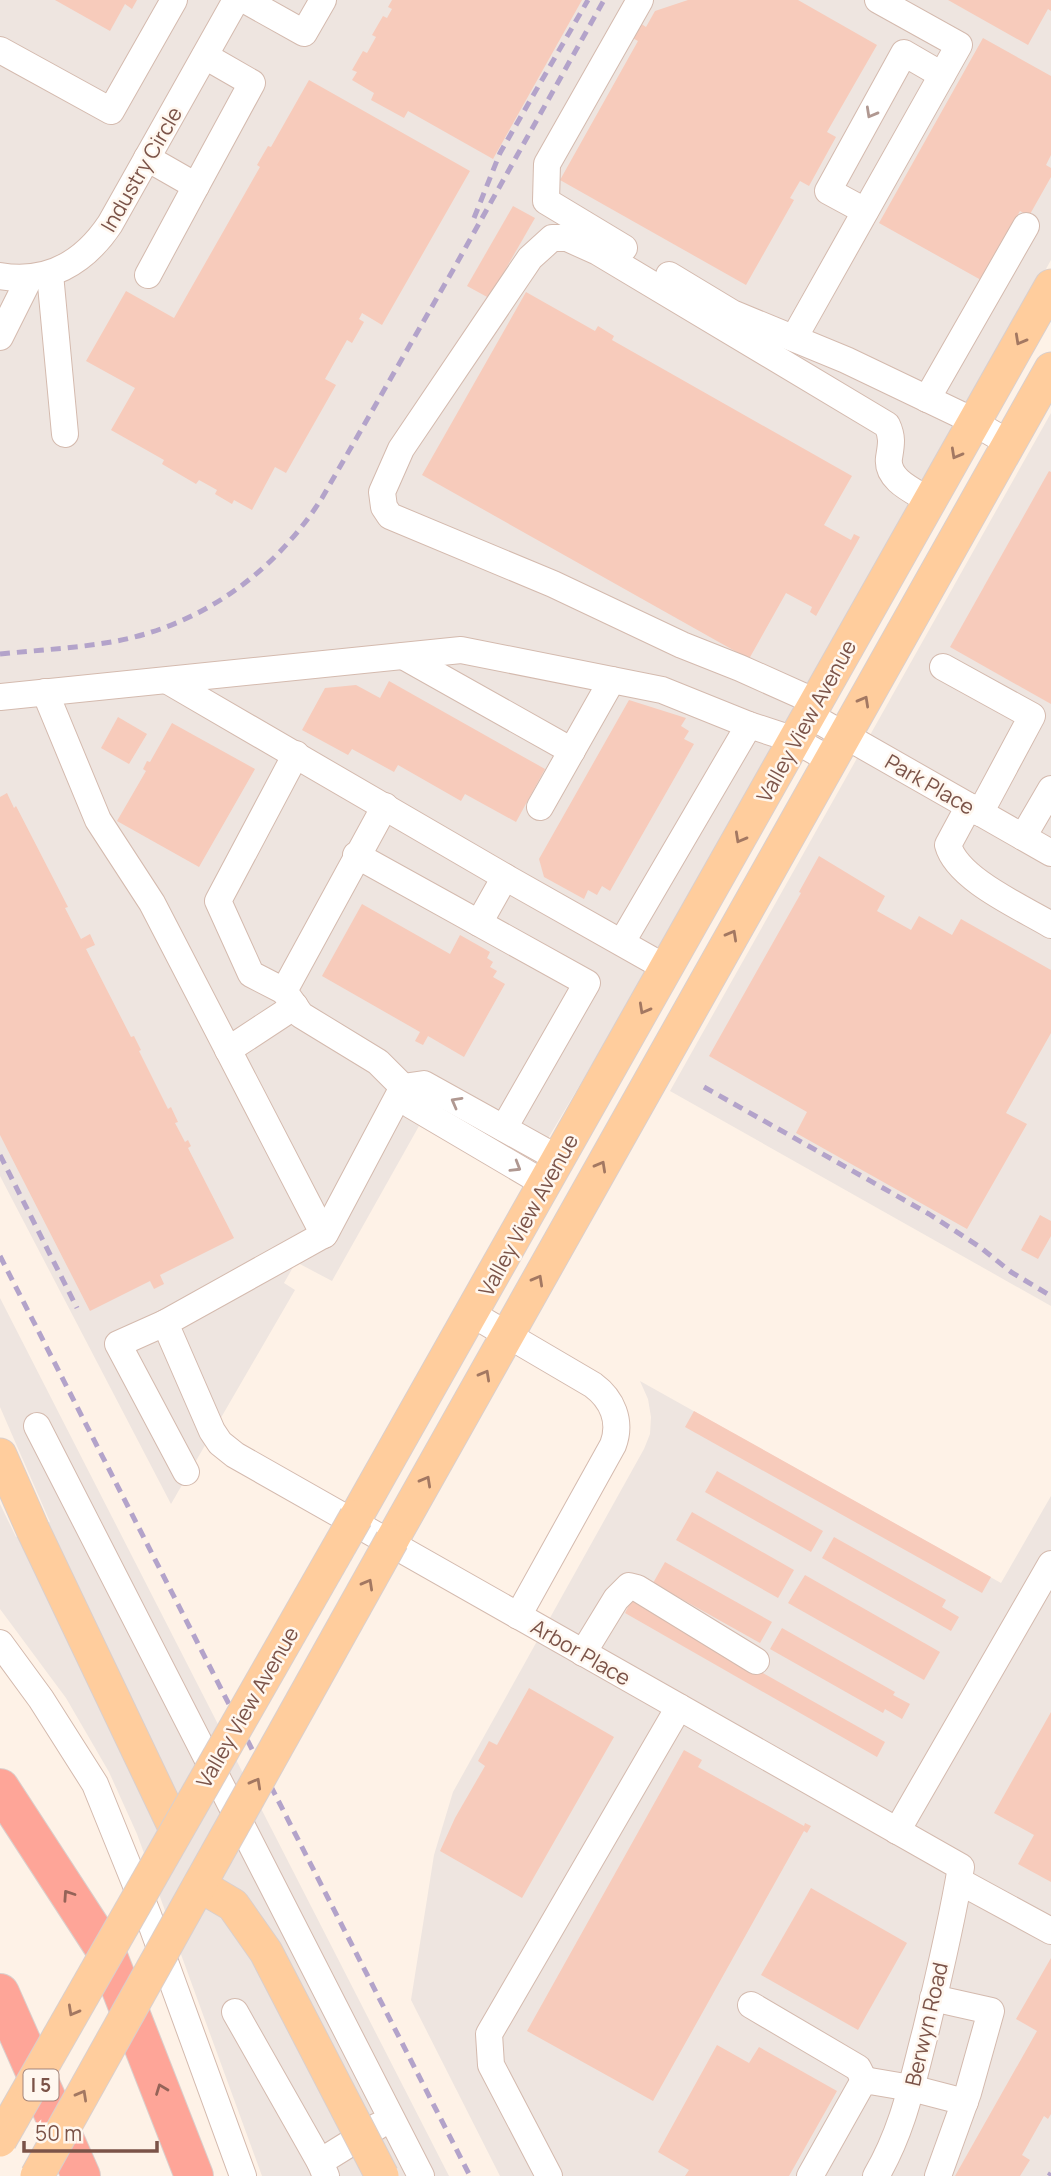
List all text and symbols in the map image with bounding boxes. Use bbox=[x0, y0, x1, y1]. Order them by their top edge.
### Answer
street label: Industry Circle bbox=[94, 101, 188, 237]
one-way arrow bbox=[866, 106, 879, 118]
one-way arrow bbox=[1015, 333, 1028, 346]
one-way arrow bbox=[951, 447, 964, 459]
street label: Valley View Avenue bbox=[750, 635, 862, 807]
one-way arrow bbox=[856, 695, 869, 708]
street label: Park Place bbox=[880, 747, 980, 821]
one-way arrow bbox=[735, 831, 748, 844]
one-way arrow bbox=[724, 929, 737, 942]
one-way arrow bbox=[639, 1001, 652, 1014]
one-way arrow bbox=[451, 1097, 464, 1110]
street label: Valley View Avenue bbox=[472, 1129, 584, 1301]
one-way arrow bbox=[509, 1159, 522, 1172]
one-way arrow bbox=[593, 1161, 606, 1174]
one-way arrow bbox=[530, 1275, 543, 1287]
one-way arrow bbox=[477, 1369, 490, 1382]
one-way arrow bbox=[418, 1475, 431, 1488]
one-way arrow bbox=[360, 1579, 373, 1591]
street label: Arbor Place bbox=[526, 1612, 636, 1692]
street label: Valley View Avenue bbox=[189, 1621, 305, 1793]
one-way arrow bbox=[248, 1777, 261, 1790]
one-way arrow bbox=[64, 1889, 77, 1902]
street label: Berwyn Road bbox=[898, 1959, 954, 2089]
one-way arrow bbox=[68, 2004, 81, 2016]
road number: I 5 bbox=[23, 2070, 58, 2100]
one-way arrow bbox=[156, 2084, 170, 2096]
one-way arrow bbox=[74, 2090, 87, 2102]
scale bar bbox=[24, 2110, 158, 2154]
text: 50 m bbox=[35, 2119, 82, 2147]

